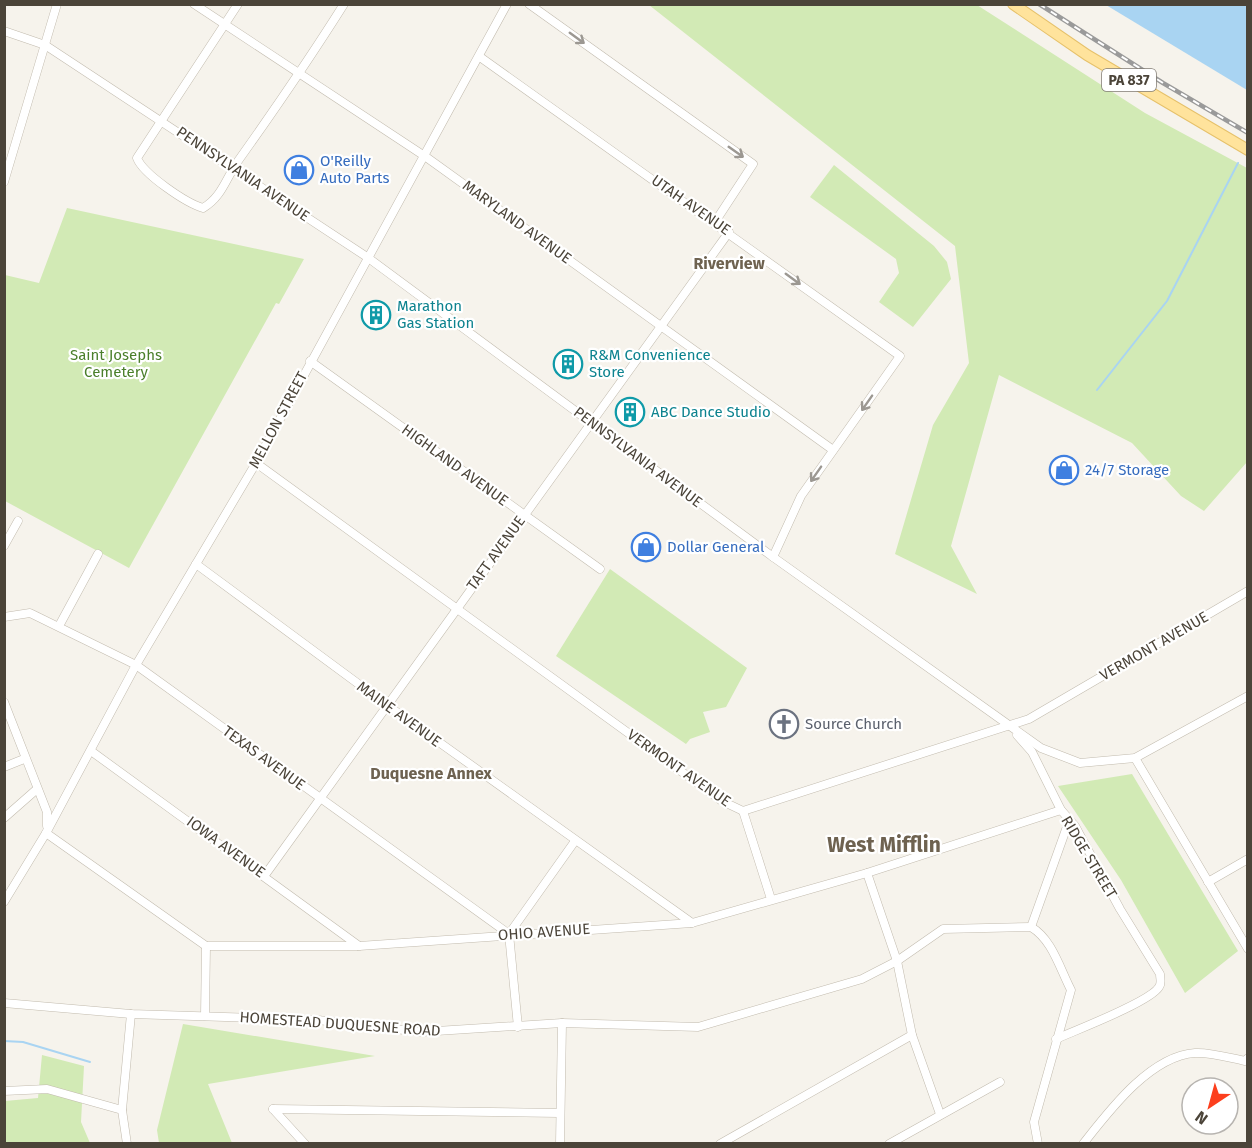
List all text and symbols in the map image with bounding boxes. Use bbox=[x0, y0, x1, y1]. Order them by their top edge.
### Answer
one-way arrow bbox=[568, 32, 584, 45]
road number: PA 837 bbox=[1102, 69, 1156, 91]
street label: PENNSYLVANIA AVENUE bbox=[173, 123, 313, 225]
one-way arrow bbox=[727, 146, 743, 158]
place label: O'Reilly Auto Parts bbox=[320, 152, 390, 187]
shop icon: O'Reilly Auto Parts bbox=[283, 154, 315, 186]
street label: UTAH AVENUE bbox=[648, 171, 734, 239]
street label: MARYLAND AVENUE bbox=[459, 176, 575, 268]
district label: Riverview bbox=[693, 254, 765, 273]
one-way arrow bbox=[785, 273, 801, 285]
place label: Marathon Gas Station bbox=[397, 297, 474, 332]
building icon: Marathon Gas Station bbox=[360, 299, 392, 331]
park label: Saint Josephs Cemetery bbox=[70, 346, 162, 381]
place label: R&M Convenience Store bbox=[589, 346, 711, 381]
building icon: R&M Convenience Store bbox=[552, 348, 584, 380]
street label: MELLON STREET bbox=[245, 368, 311, 471]
one-way arrow bbox=[861, 394, 873, 411]
building icon: ABC Dance Studio bbox=[614, 396, 646, 428]
street label: PENNSYLVANIA AVENUE bbox=[570, 403, 706, 511]
place label: ABC Dance Studio bbox=[651, 403, 771, 421]
street label: HIGHLAND AVENUE bbox=[398, 420, 512, 510]
shop icon: 24/7 Storage bbox=[1048, 454, 1080, 486]
place label: 24/7 Storage bbox=[1085, 461, 1169, 479]
one-way arrow bbox=[810, 466, 822, 482]
street label: TAFT AVENUE bbox=[463, 512, 529, 594]
shop icon: Dollar General bbox=[630, 531, 662, 563]
place label: Dollar General bbox=[667, 538, 765, 556]
street label: VERMONT AVENUE bbox=[1097, 608, 1211, 684]
street label: MAINE AVENUE bbox=[353, 677, 445, 751]
church icon: Source Church bbox=[768, 708, 800, 740]
place label: Source Church bbox=[805, 715, 902, 733]
street label: TEXAS AVENUE bbox=[219, 722, 309, 794]
street label: VERMONT AVENUE bbox=[624, 726, 734, 810]
district label: Duquesne Annex bbox=[370, 764, 493, 783]
street label: IOWA AVENUE bbox=[183, 812, 269, 882]
street label: RIDGE STREET bbox=[1057, 812, 1121, 902]
district label: West Mifflin bbox=[827, 832, 941, 858]
street label: OHIO AVENUE bbox=[497, 920, 591, 944]
street label: HOMESTEAD DUQUESNE ROAD bbox=[239, 1008, 441, 1040]
north arrow bbox=[1180, 1076, 1240, 1136]
text: N bbox=[1192, 1107, 1211, 1129]

